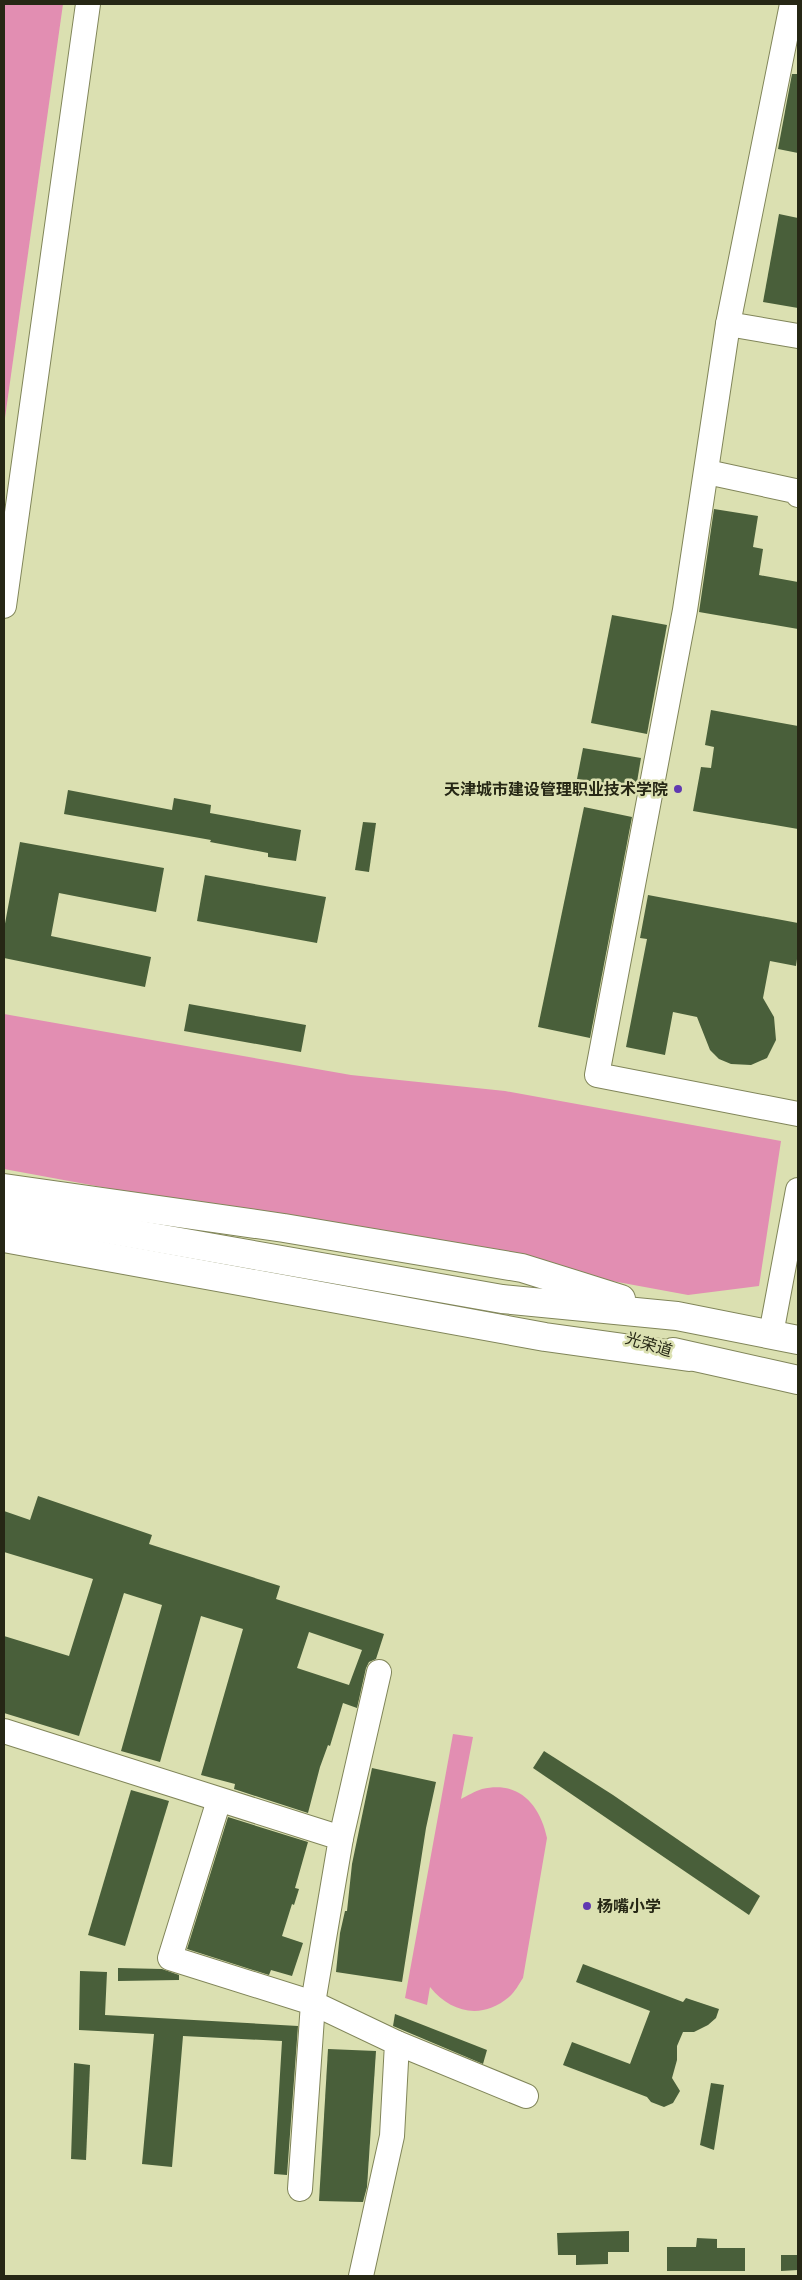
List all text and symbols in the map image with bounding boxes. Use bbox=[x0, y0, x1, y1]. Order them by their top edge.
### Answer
place label: 天津城市建设管理职业技术学院 bbox=[444, 780, 668, 798]
marker: 天津城市建设管理职业技术学院 bbox=[672, 783, 684, 795]
street label: 光荣道 bbox=[623, 1328, 675, 1360]
place label: 杨嘴小学 bbox=[597, 1897, 661, 1915]
marker: 杨嘴小学 bbox=[581, 1900, 593, 1912]

